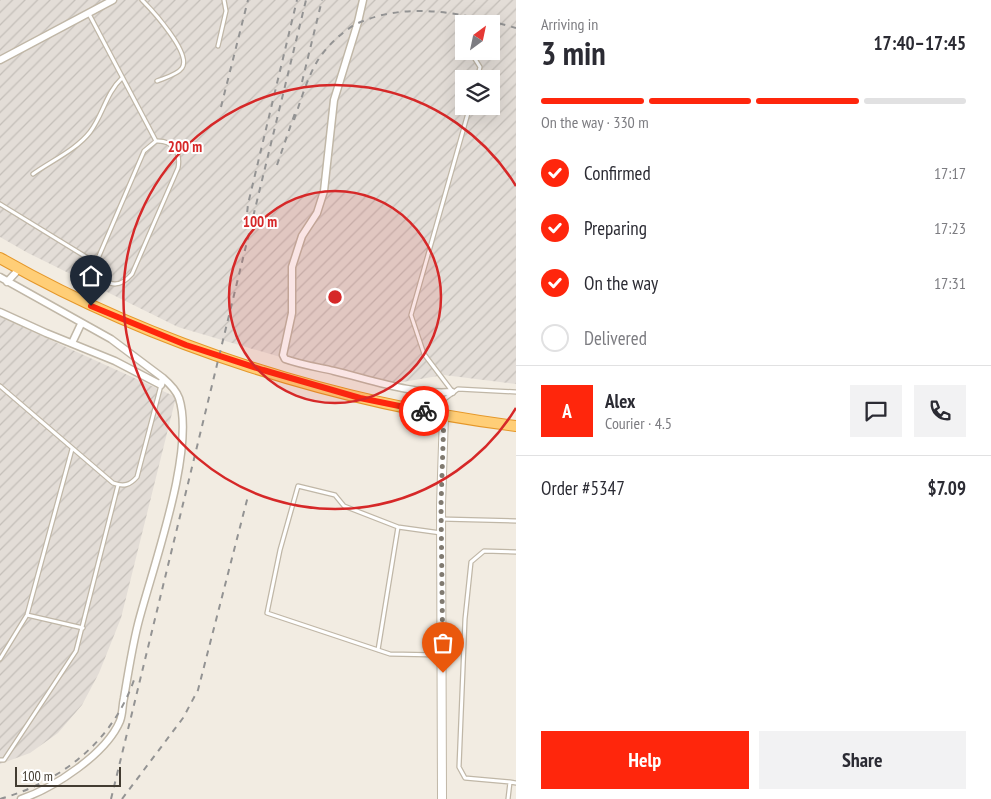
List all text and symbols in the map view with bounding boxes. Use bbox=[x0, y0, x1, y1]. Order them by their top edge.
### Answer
text: Arriving in bbox=[541, 14, 598, 34]
north arrow bbox=[455, 15, 500, 60]
map controls bbox=[455, 15, 500, 115]
text: 17:40–17:45 bbox=[873, 31, 966, 55]
text: 3 min bbox=[541, 32, 606, 74]
button: layers bbox=[455, 70, 500, 115]
text: On the way · 330 m bbox=[541, 112, 649, 132]
text: 200 m bbox=[168, 137, 202, 156]
icon: check bbox=[541, 159, 569, 187]
text: Confirmed bbox=[584, 161, 651, 185]
text: 17:17 bbox=[934, 163, 966, 183]
text: 100 m bbox=[243, 212, 277, 231]
icon: check bbox=[541, 214, 569, 242]
text: Preparing bbox=[584, 216, 647, 240]
text: 17:23 bbox=[934, 218, 966, 238]
pin bbox=[70, 255, 112, 306]
icon: home bbox=[77, 262, 105, 290]
icon: check bbox=[541, 269, 569, 297]
text: On the way bbox=[584, 271, 658, 295]
text: 17:31 bbox=[934, 273, 966, 293]
centre of rings bbox=[326, 288, 344, 306]
text: Delivered bbox=[584, 326, 647, 350]
button: chat bbox=[850, 385, 902, 437]
button: phone bbox=[914, 385, 966, 437]
courier bbox=[399, 386, 449, 436]
text: Alex bbox=[605, 389, 635, 413]
icon: bike bbox=[410, 397, 438, 425]
text: A bbox=[562, 399, 572, 423]
text: Courier · 4.5 bbox=[605, 413, 672, 433]
text: Order #5347 bbox=[541, 476, 625, 500]
text: $7.09 bbox=[928, 476, 966, 500]
pin bbox=[422, 622, 464, 673]
icon: bag bbox=[429, 629, 457, 657]
button: Help bbox=[541, 731, 749, 789]
button: Share bbox=[759, 731, 966, 789]
scale bar bbox=[15, 764, 121, 787]
text: 100 m bbox=[22, 767, 53, 785]

